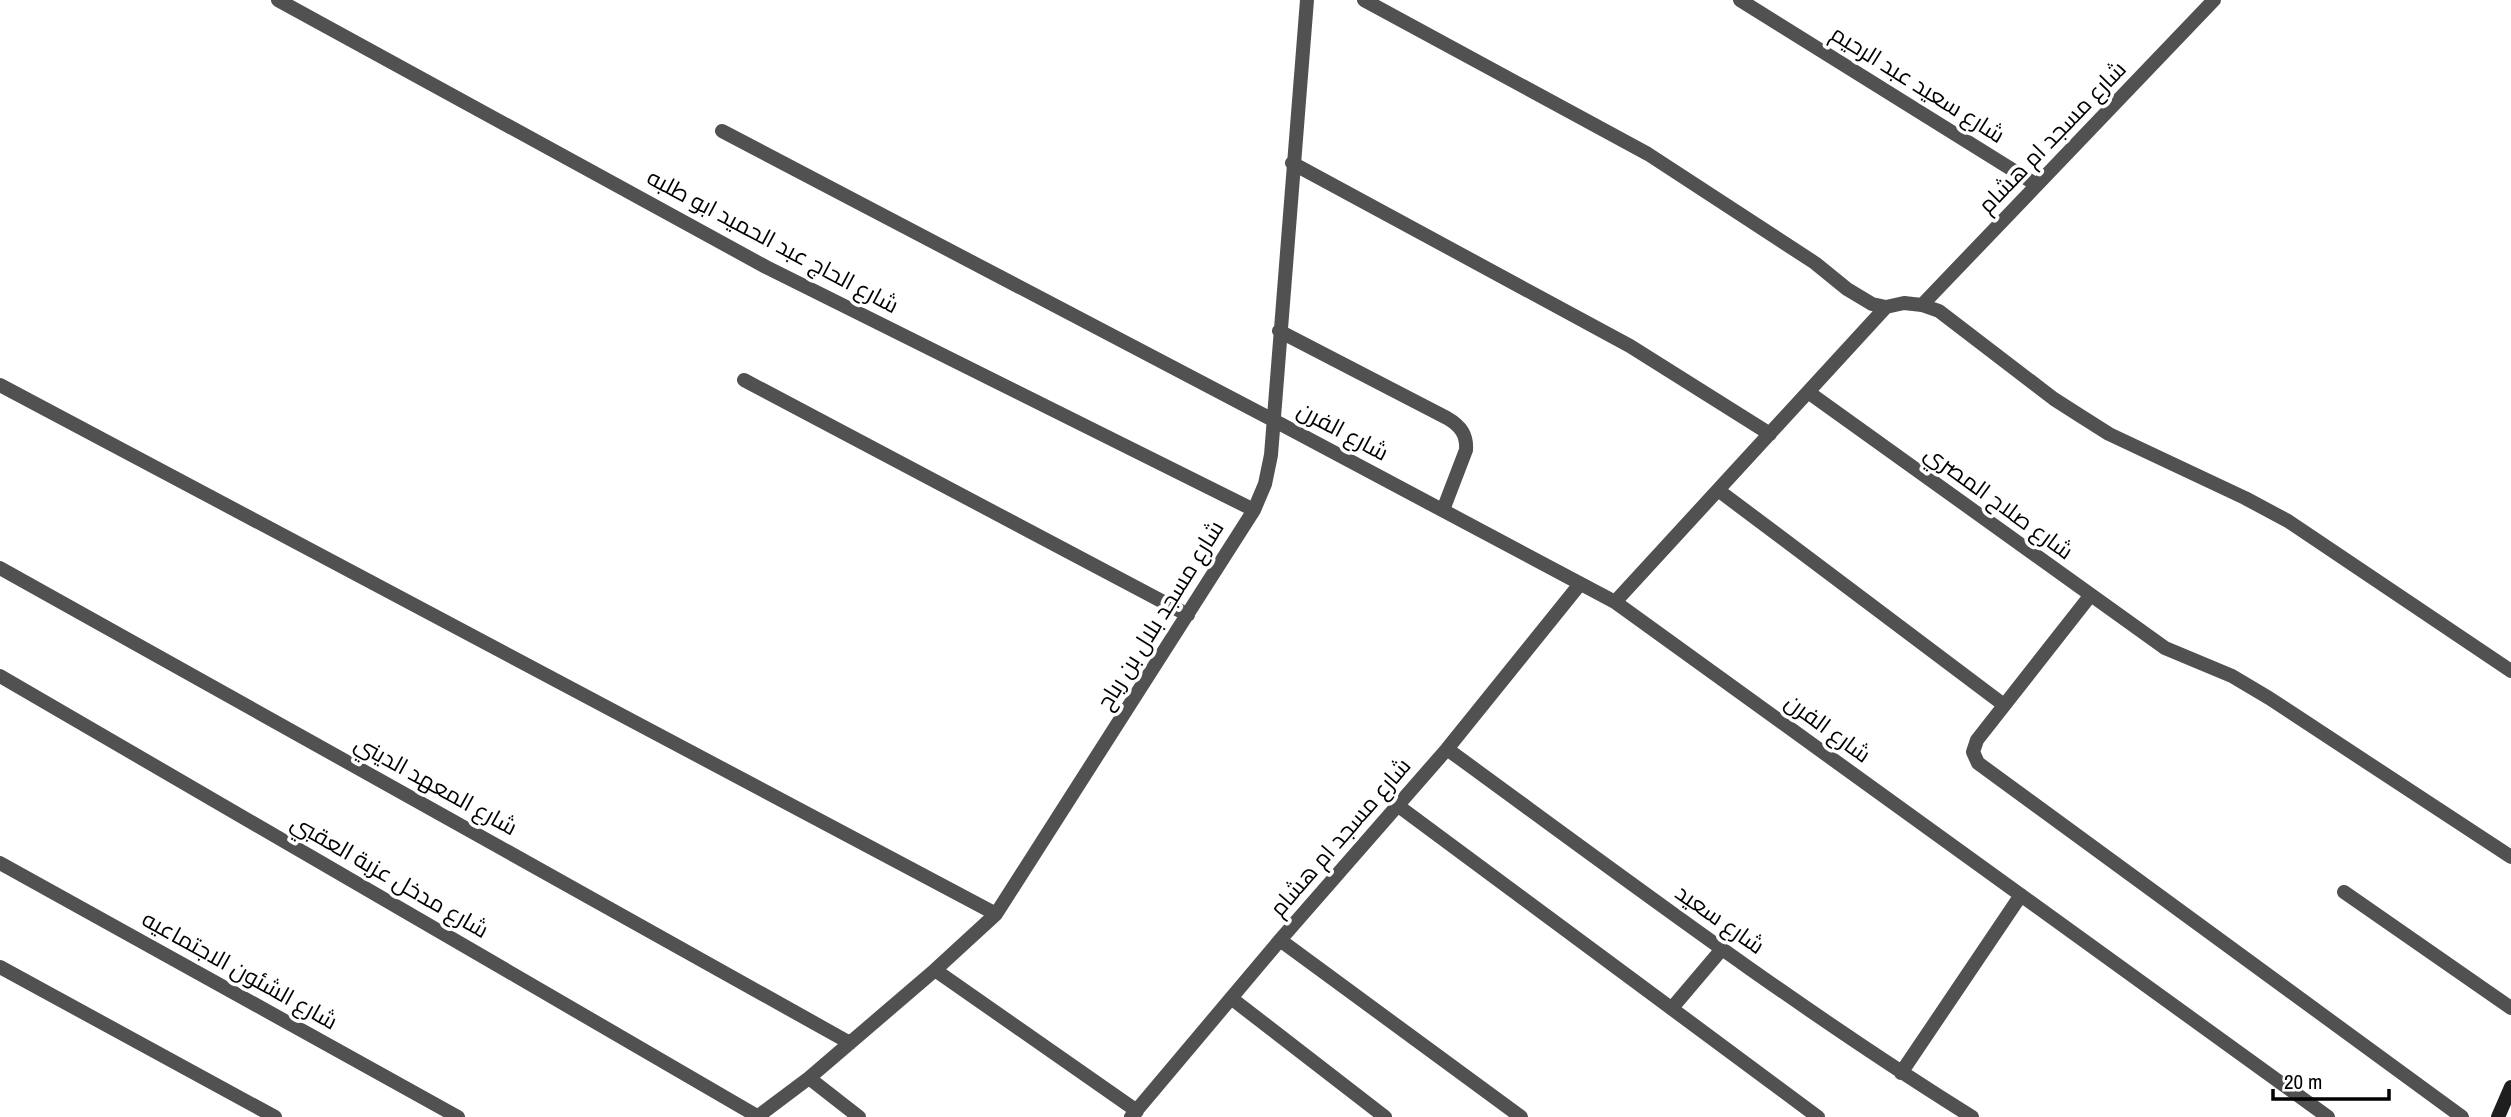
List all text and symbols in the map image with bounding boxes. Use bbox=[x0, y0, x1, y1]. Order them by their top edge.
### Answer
street label: شارع سعيد عبد الرحيم bbox=[1825, 17, 2011, 151]
street label: شارع مسجد ام هشام bbox=[1971, 54, 2133, 220]
street label: شارع الحاج عبد الحميد ابو طلبه bbox=[642, 161, 904, 321]
street label: شارع الفرن bbox=[1292, 394, 1394, 468]
street label: شارع صلاح المصري bbox=[1917, 437, 2080, 569]
street label: شارع مسجد بلال بن رباح bbox=[1089, 514, 1231, 716]
street label: شارع الفرن bbox=[1778, 686, 1878, 770]
street label: شارع المعهد الديني bbox=[348, 727, 523, 845]
street label: شارع مسجد ام هشام bbox=[1262, 751, 1418, 923]
street label: شارع مدخل عزبة العقبي bbox=[284, 806, 495, 947]
street label: شارع سعيد bbox=[1669, 876, 1771, 962]
street label: شارع الشئون الاجتماعيه bbox=[136, 903, 344, 1037]
scale bar bbox=[2273, 1058, 2388, 1102]
text: 20 m bbox=[2284, 1067, 2322, 1096]

